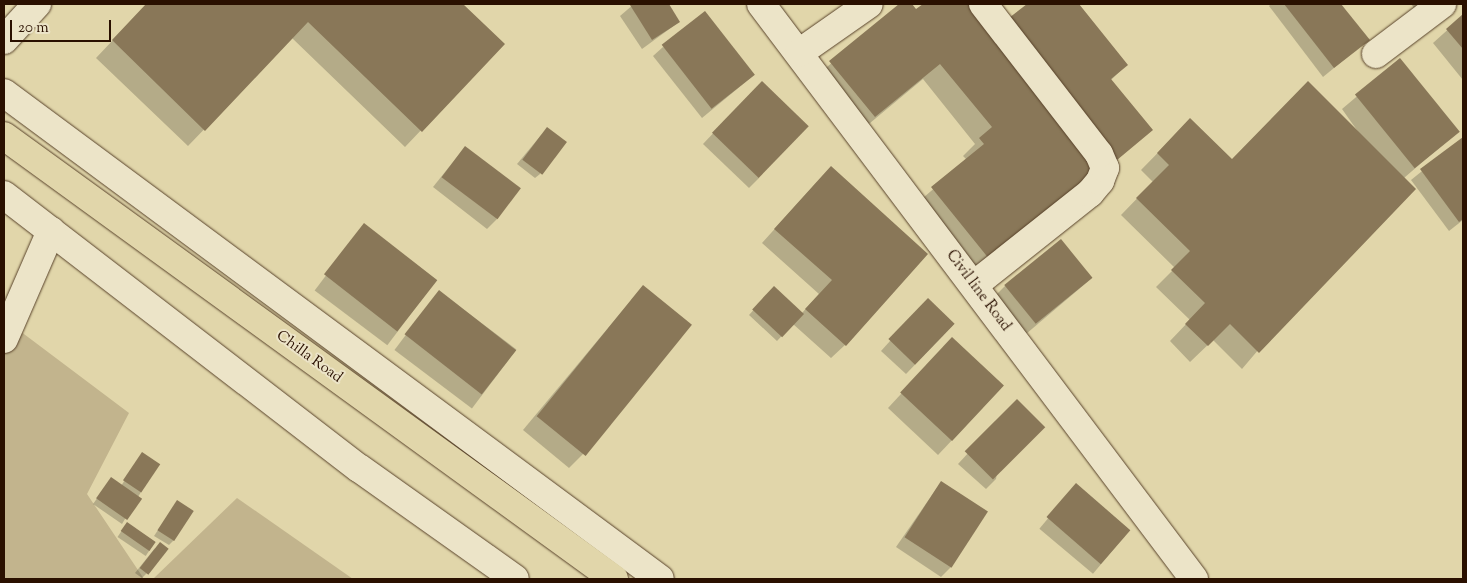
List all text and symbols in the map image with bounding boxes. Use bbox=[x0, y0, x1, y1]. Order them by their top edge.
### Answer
scale bar bbox=[12, 10, 114, 42]
text: 20 m bbox=[18, 18, 49, 39]
street label: Civil line Road bbox=[942, 247, 1014, 335]
street label: Chilla Road bbox=[272, 327, 346, 387]

